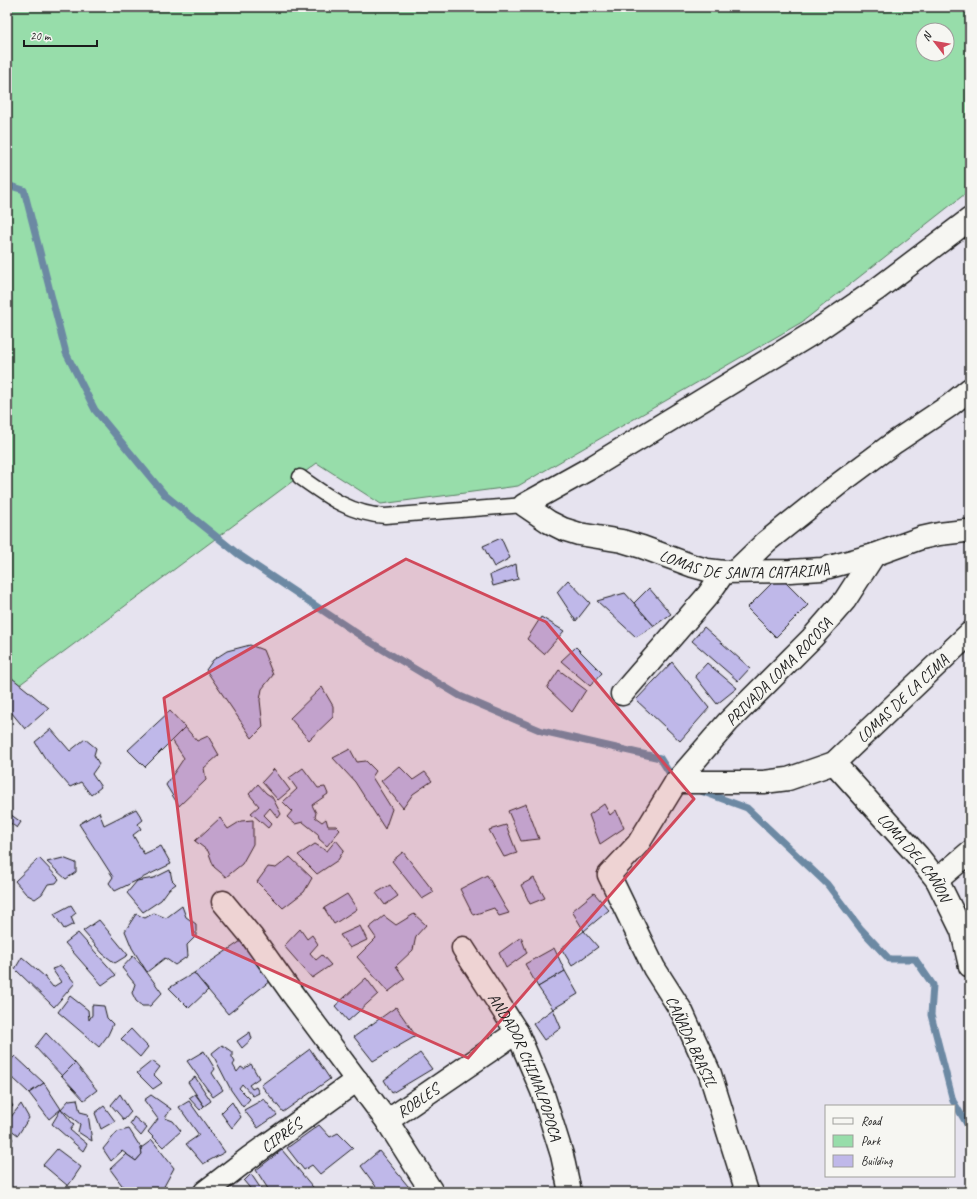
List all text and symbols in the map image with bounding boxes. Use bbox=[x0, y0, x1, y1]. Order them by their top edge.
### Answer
scale bar bbox=[24, 22, 97, 48]
north arrow bbox=[915, 22, 955, 62]
text: 20 m bbox=[30, 28, 52, 44]
text: N bbox=[919, 28, 935, 43]
street label: LOMAS DE SANTA CATARINA bbox=[657, 546, 832, 583]
street label: PRIVADA LOMA ROCOSA bbox=[721, 613, 837, 730]
street label: LOMAS DE LA CIMA bbox=[853, 650, 954, 747]
street label: LOMA DEL CAÑON bbox=[873, 809, 956, 907]
street label: ANDADOR CHIMALPOPOCA bbox=[483, 989, 566, 1144]
street label: CAÑADA BRASIL bbox=[661, 993, 721, 1090]
street label: ROBLES bbox=[393, 1078, 446, 1122]
legend bbox=[825, 1105, 955, 1177]
street label: CIPRÉS bbox=[257, 1112, 309, 1157]
text: Road bbox=[861, 1113, 883, 1129]
text: Park bbox=[861, 1133, 882, 1149]
text: Building bbox=[861, 1153, 893, 1169]

